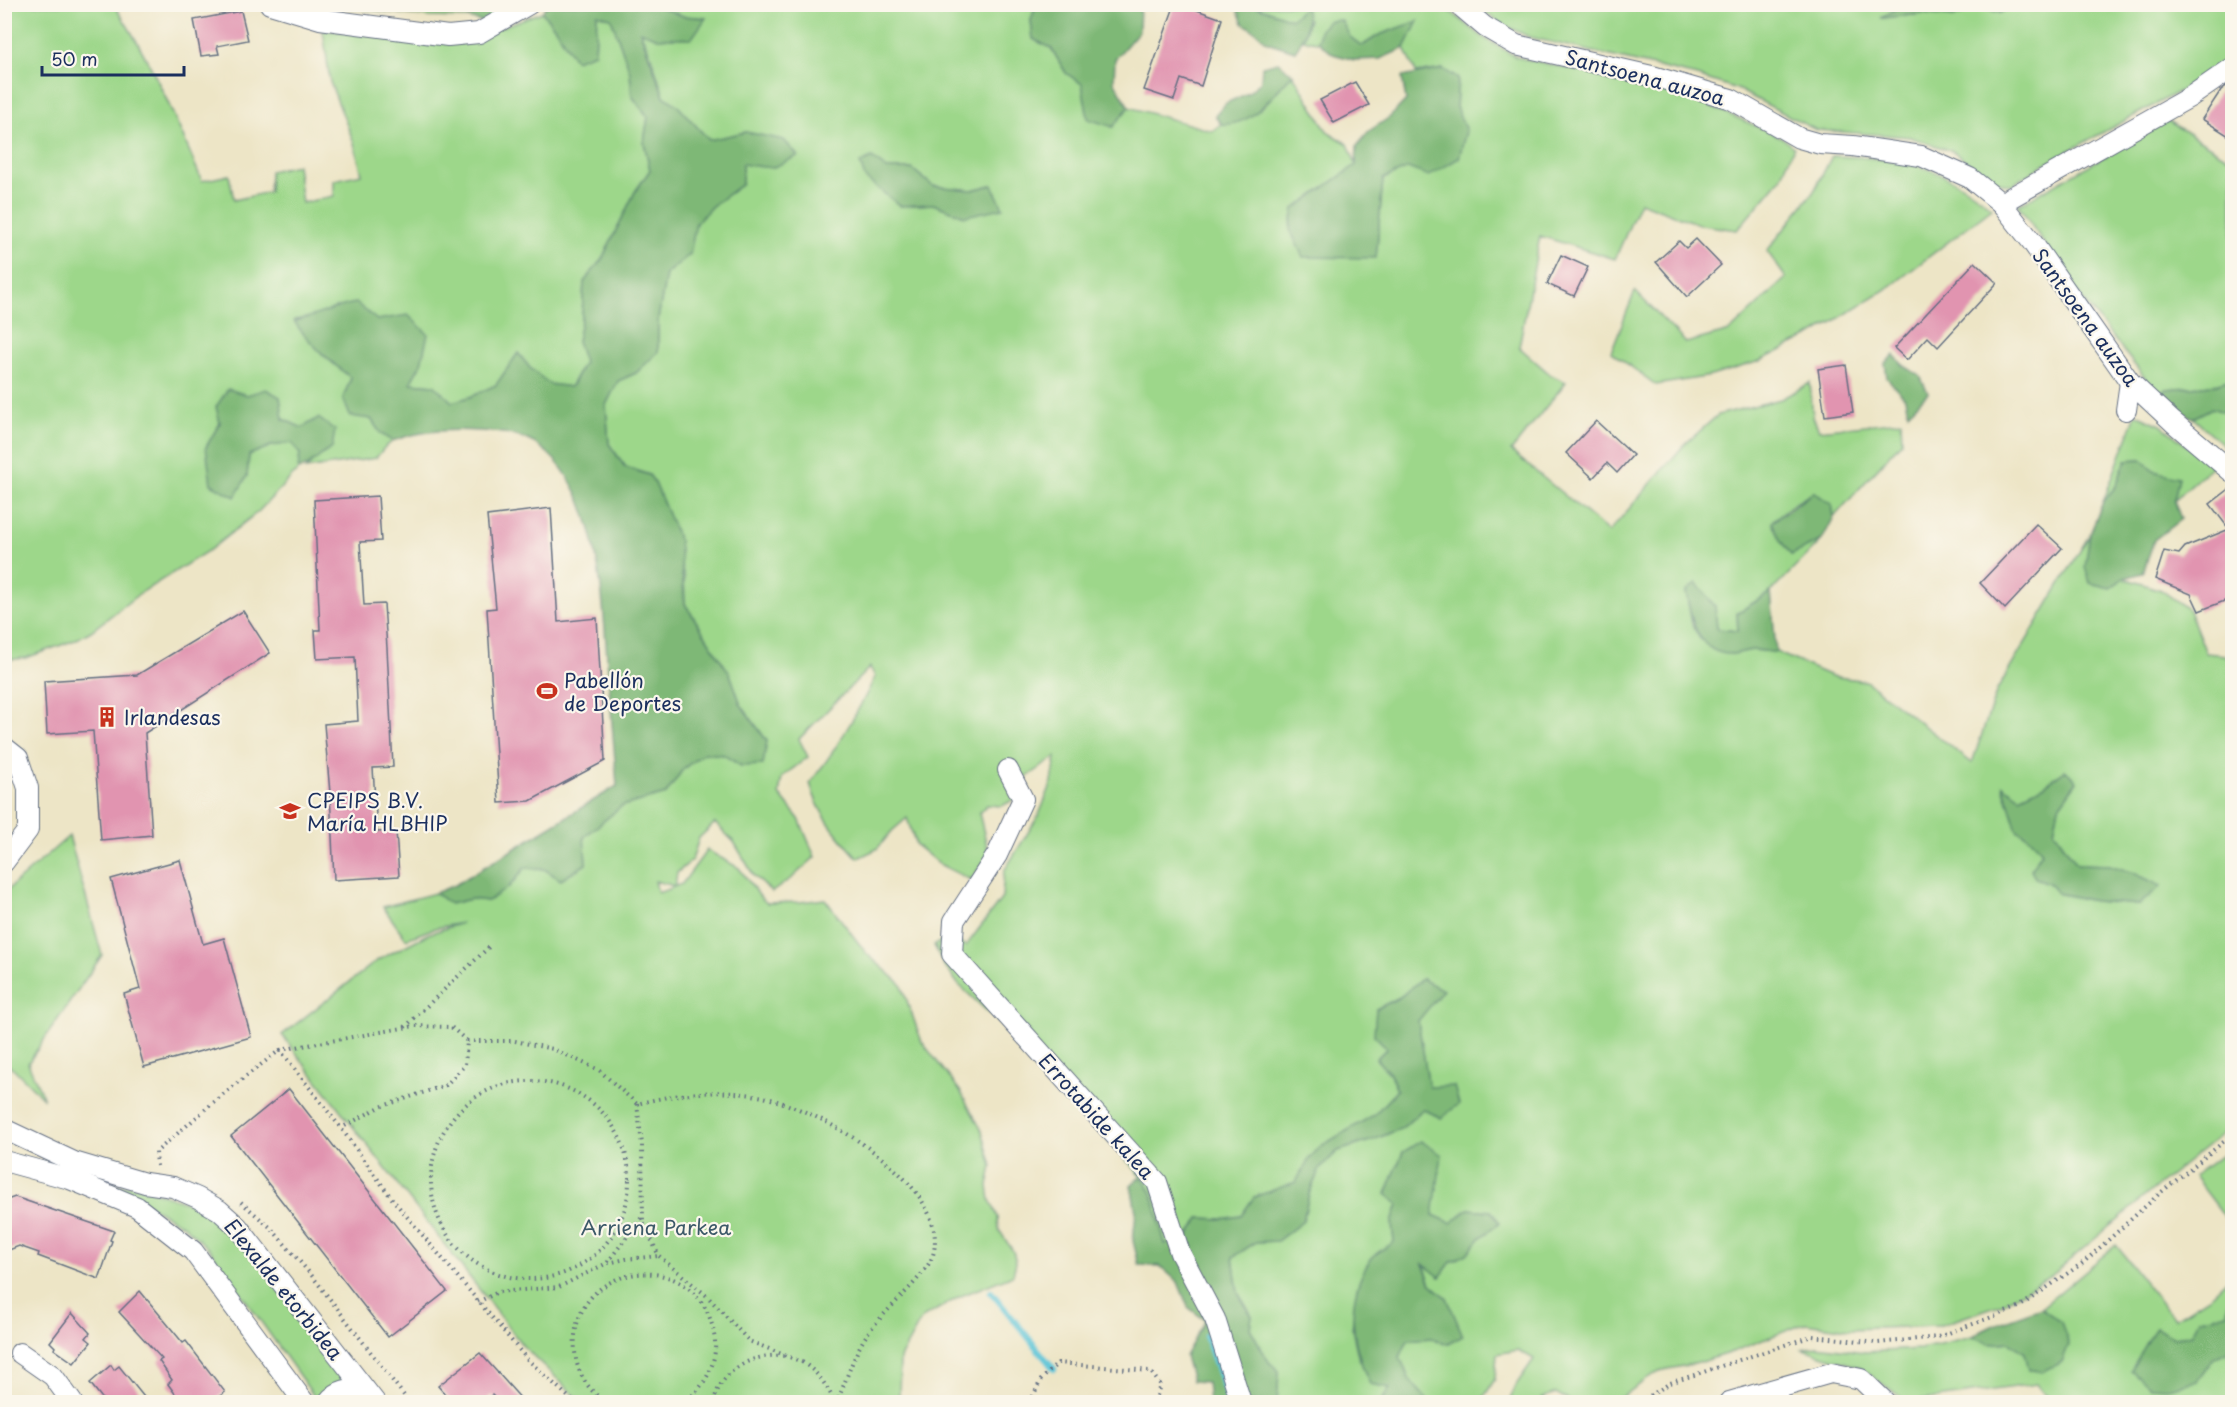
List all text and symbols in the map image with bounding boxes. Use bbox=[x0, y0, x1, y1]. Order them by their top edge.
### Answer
scale bar bbox=[42, 39, 184, 77]
street label: Santsoena auzoa bbox=[1562, 41, 1729, 113]
text: 50 m bbox=[51, 45, 98, 72]
street label: Santsoena auzoa bbox=[2026, 242, 2147, 393]
place label: Pabellón de Deportes bbox=[564, 665, 681, 718]
sports icon: Pabellón de Deportes bbox=[535, 679, 559, 703]
place label: Irlandesas bbox=[124, 702, 220, 732]
building icon: Irlandesas bbox=[95, 705, 119, 729]
place label: CPEIPS B.V. María HLBHIP bbox=[307, 785, 447, 838]
school or university icon: CPEIPS B.V. María HLBHIP bbox=[278, 799, 302, 823]
street label: Errotabide kalea bbox=[1032, 1046, 1162, 1186]
street label: Elexalde etorbidea bbox=[218, 1212, 351, 1366]
park label: Arriena Parkea bbox=[581, 1212, 731, 1242]

